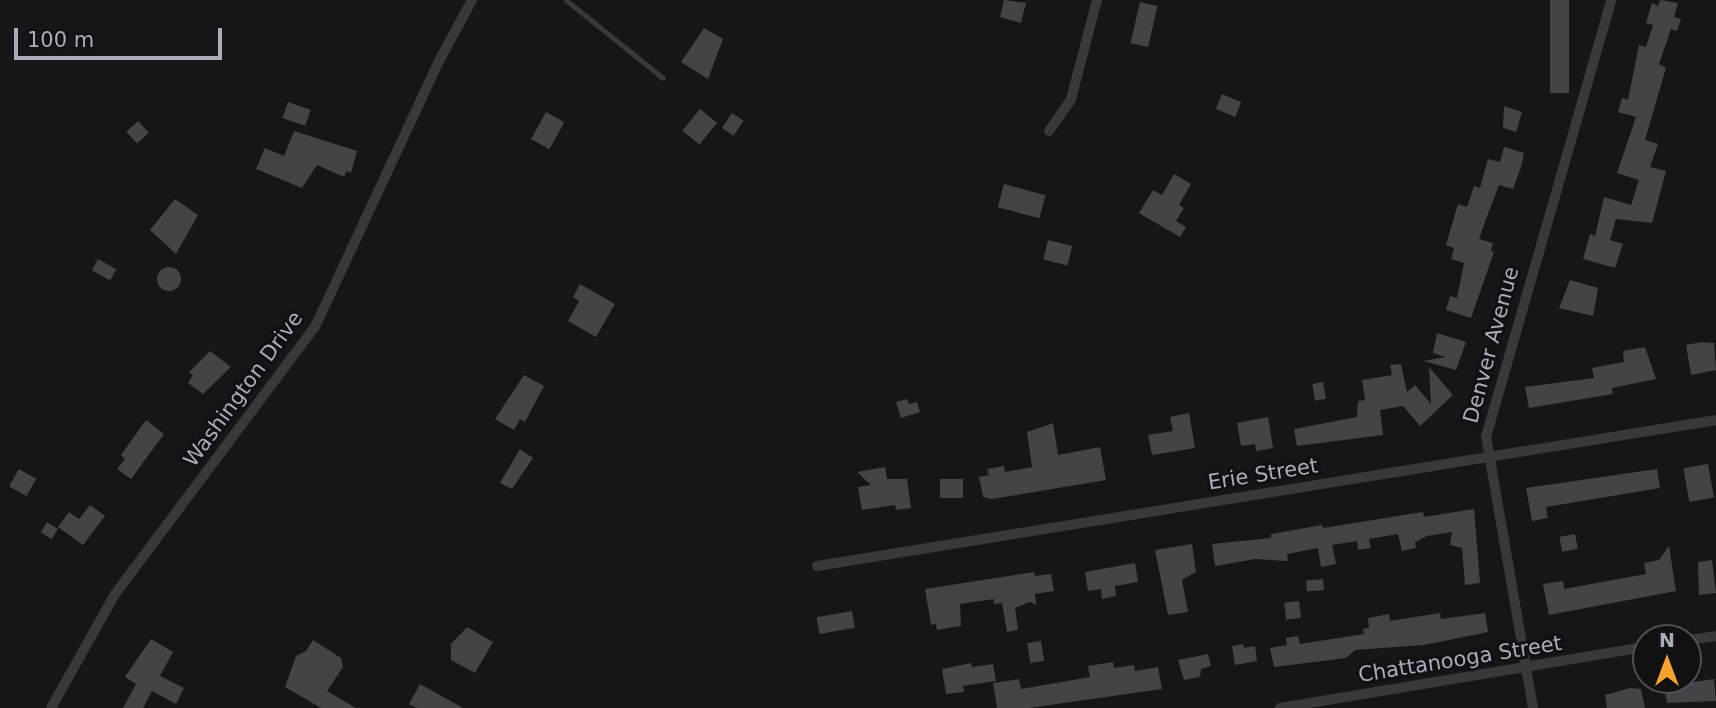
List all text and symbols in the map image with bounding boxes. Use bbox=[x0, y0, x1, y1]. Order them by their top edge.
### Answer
scale bar bbox=[18, 14, 226, 58]
text: 100 m bbox=[27, 28, 94, 52]
street label: Denver Avenue bbox=[1458, 264, 1524, 426]
street label: Washington Drive bbox=[178, 306, 308, 472]
street label: Erie Street bbox=[1206, 453, 1320, 495]
north arrow bbox=[1632, 624, 1702, 694]
text: N bbox=[1659, 629, 1675, 651]
street label: Chattanooga Street bbox=[1356, 630, 1564, 688]

